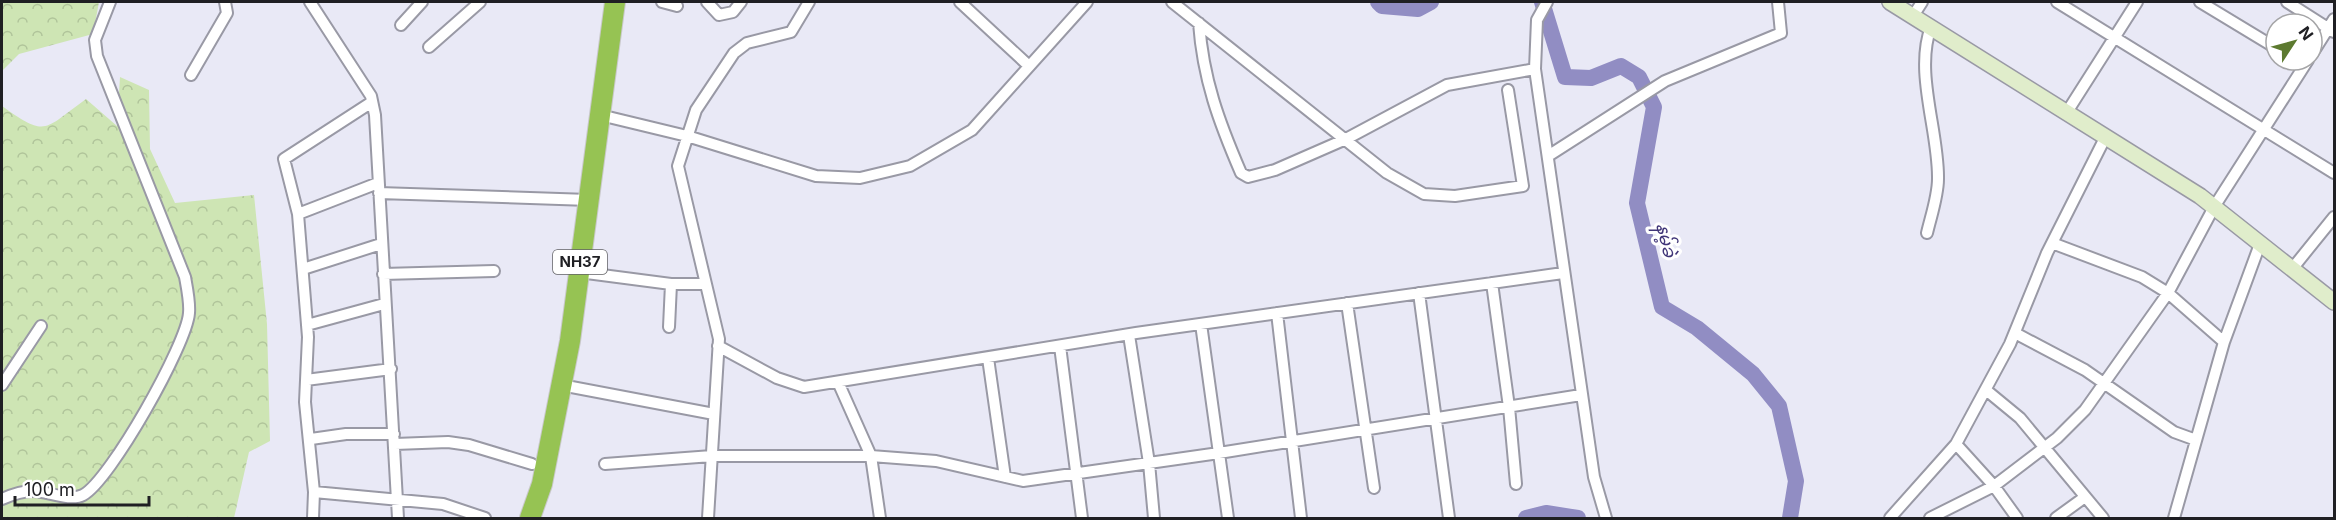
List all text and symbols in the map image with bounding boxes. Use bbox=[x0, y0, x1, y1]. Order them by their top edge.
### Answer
north arrow bbox=[2264, 12, 2324, 72]
text: N bbox=[2294, 22, 2318, 44]
water label: နမ့်ခဲ bbox=[1647, 220, 1683, 261]
road number: NH37 bbox=[553, 250, 607, 274]
scale bar bbox=[15, 469, 148, 507]
text: 100 m bbox=[24, 479, 75, 500]

